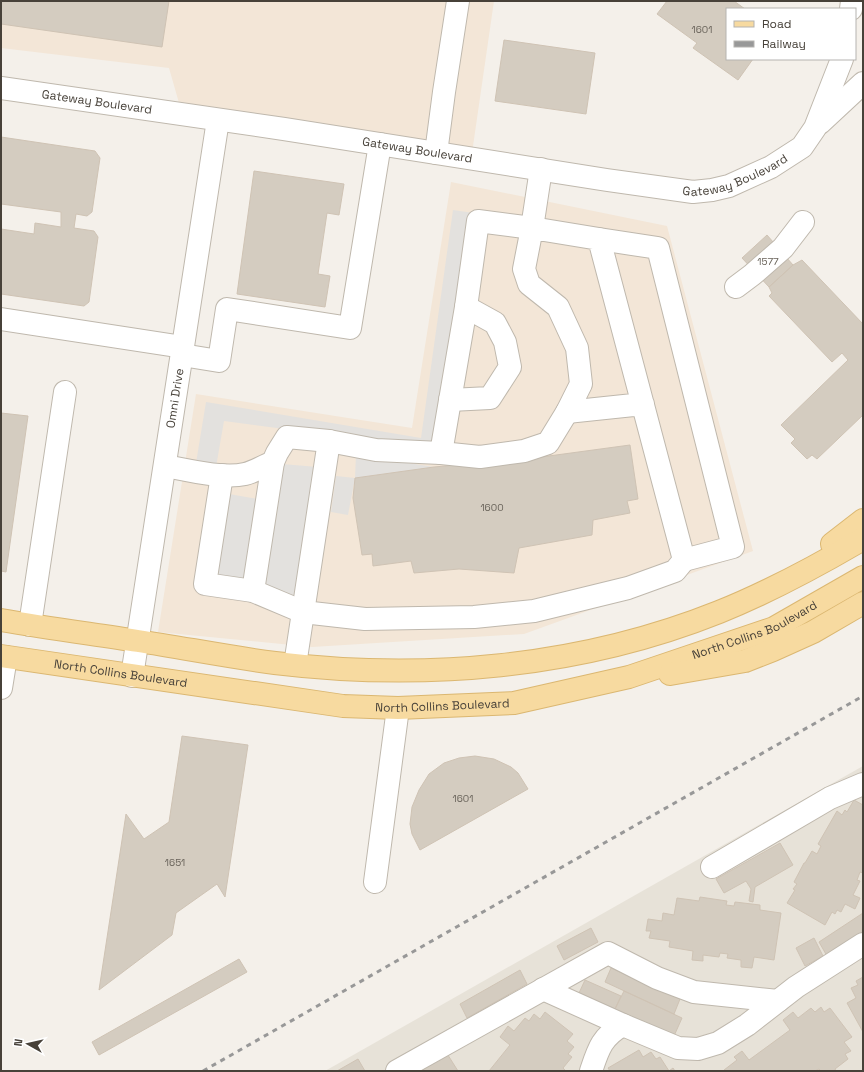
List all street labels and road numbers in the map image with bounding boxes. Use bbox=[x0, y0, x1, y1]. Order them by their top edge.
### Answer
street label: Gateway Boulevard bbox=[41, 86, 153, 118]
street label: Gateway Boulevard bbox=[361, 133, 474, 167]
street label: Gateway Boulevard bbox=[682, 150, 791, 200]
street label: Omni Drive bbox=[162, 367, 187, 429]
street label: North Collins Boulevard bbox=[690, 597, 820, 663]
street label: North Collins Boulevard bbox=[53, 656, 188, 691]
street label: North Collins Boulevard bbox=[375, 695, 510, 716]

